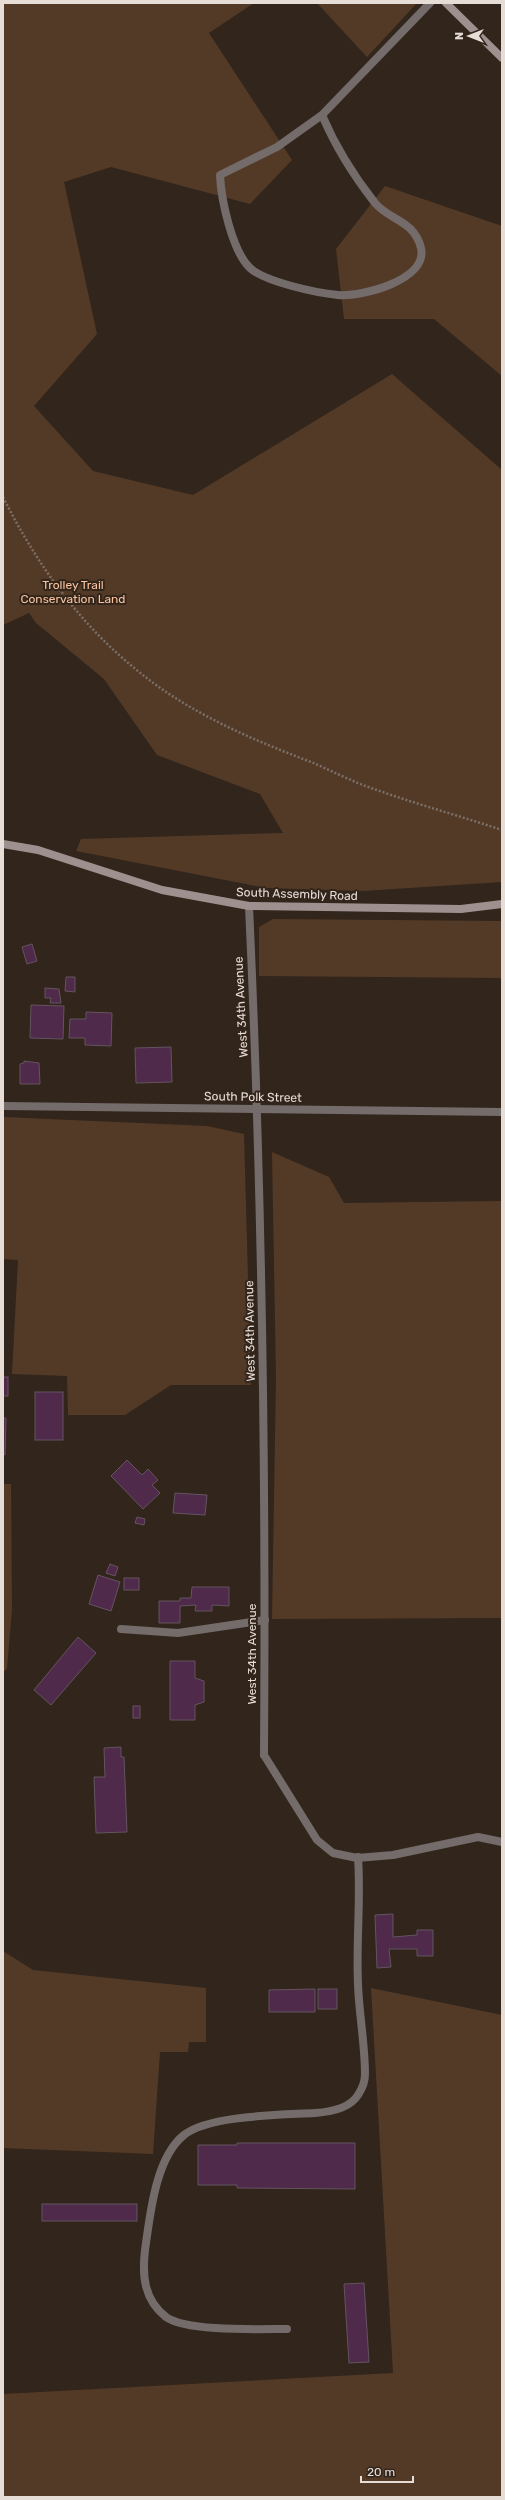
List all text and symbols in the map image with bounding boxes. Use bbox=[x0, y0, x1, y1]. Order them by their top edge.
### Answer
north arrow bbox=[449, 16, 489, 56]
text: N bbox=[453, 32, 466, 40]
park label: Trolley Trail Conservation Land bbox=[20, 578, 126, 606]
street label: South Assembly Road bbox=[236, 885, 358, 903]
street label: West 34th Avenue bbox=[231, 956, 251, 1058]
street label: South Polk Street bbox=[204, 1089, 302, 1105]
street label: West 34th Avenue bbox=[242, 1280, 258, 1382]
street label: West 34th Avenue bbox=[245, 1603, 259, 1705]
scale bar bbox=[361, 2458, 413, 2484]
text: 20 m bbox=[367, 2465, 395, 2479]

